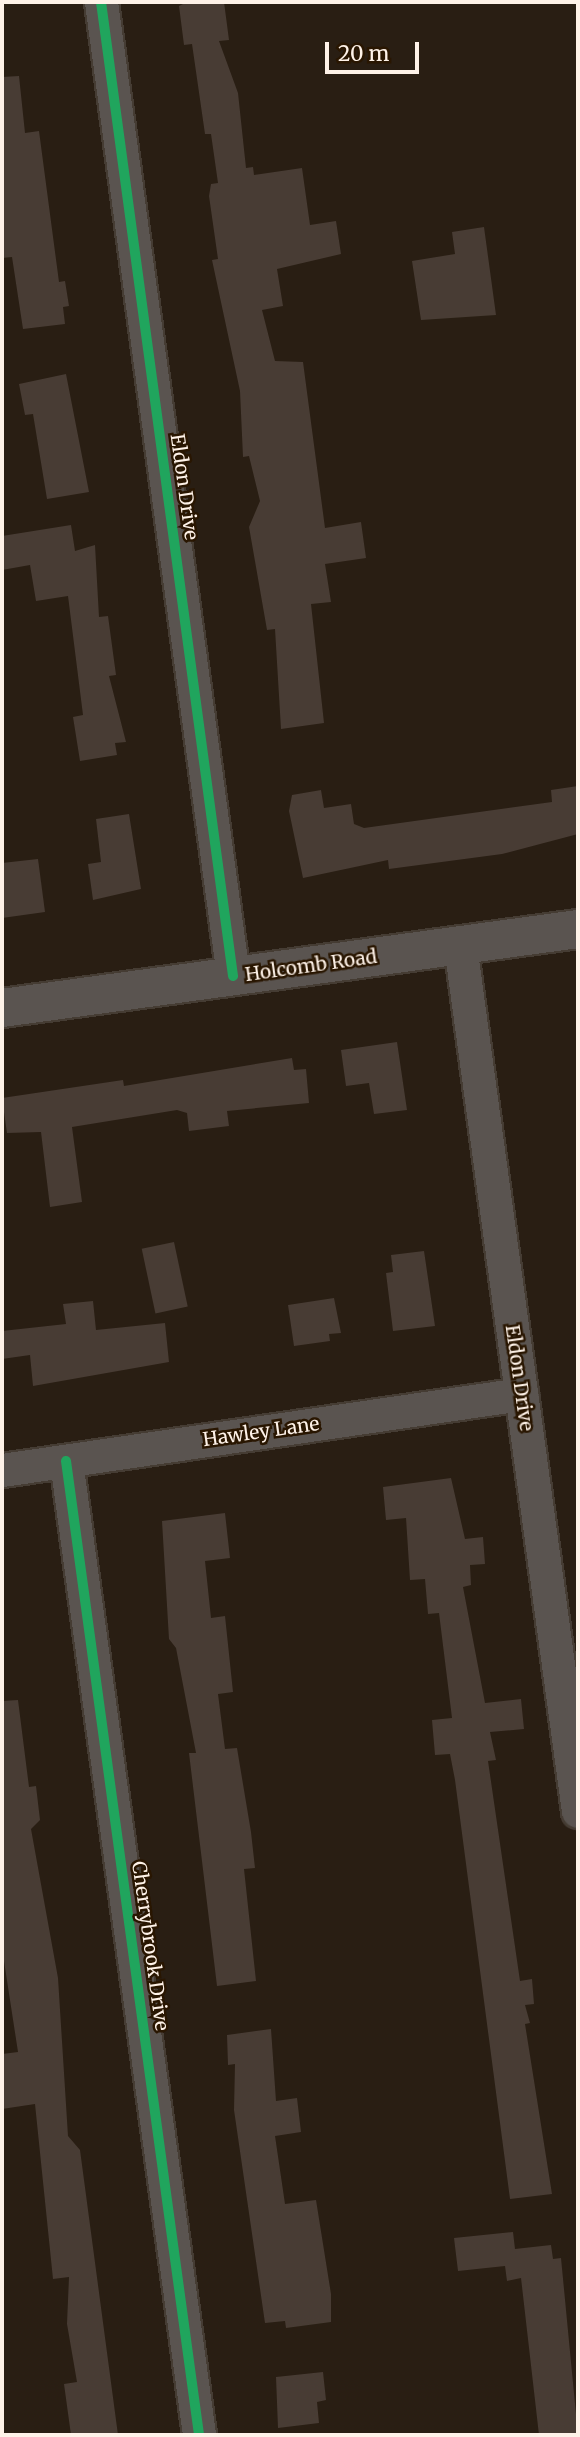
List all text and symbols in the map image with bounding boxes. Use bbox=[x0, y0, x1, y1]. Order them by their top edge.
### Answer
scale bar bbox=[328, 28, 422, 72]
text: 20 m bbox=[338, 40, 389, 67]
street label: Eldon Drive bbox=[165, 432, 203, 542]
street label: Holcomb Road bbox=[244, 945, 378, 987]
street label: Eldon Drive bbox=[500, 1323, 538, 1433]
street label: Hawley Lane bbox=[201, 1413, 321, 1451]
street label: Cherrybrook Drive bbox=[127, 1860, 173, 2032]

